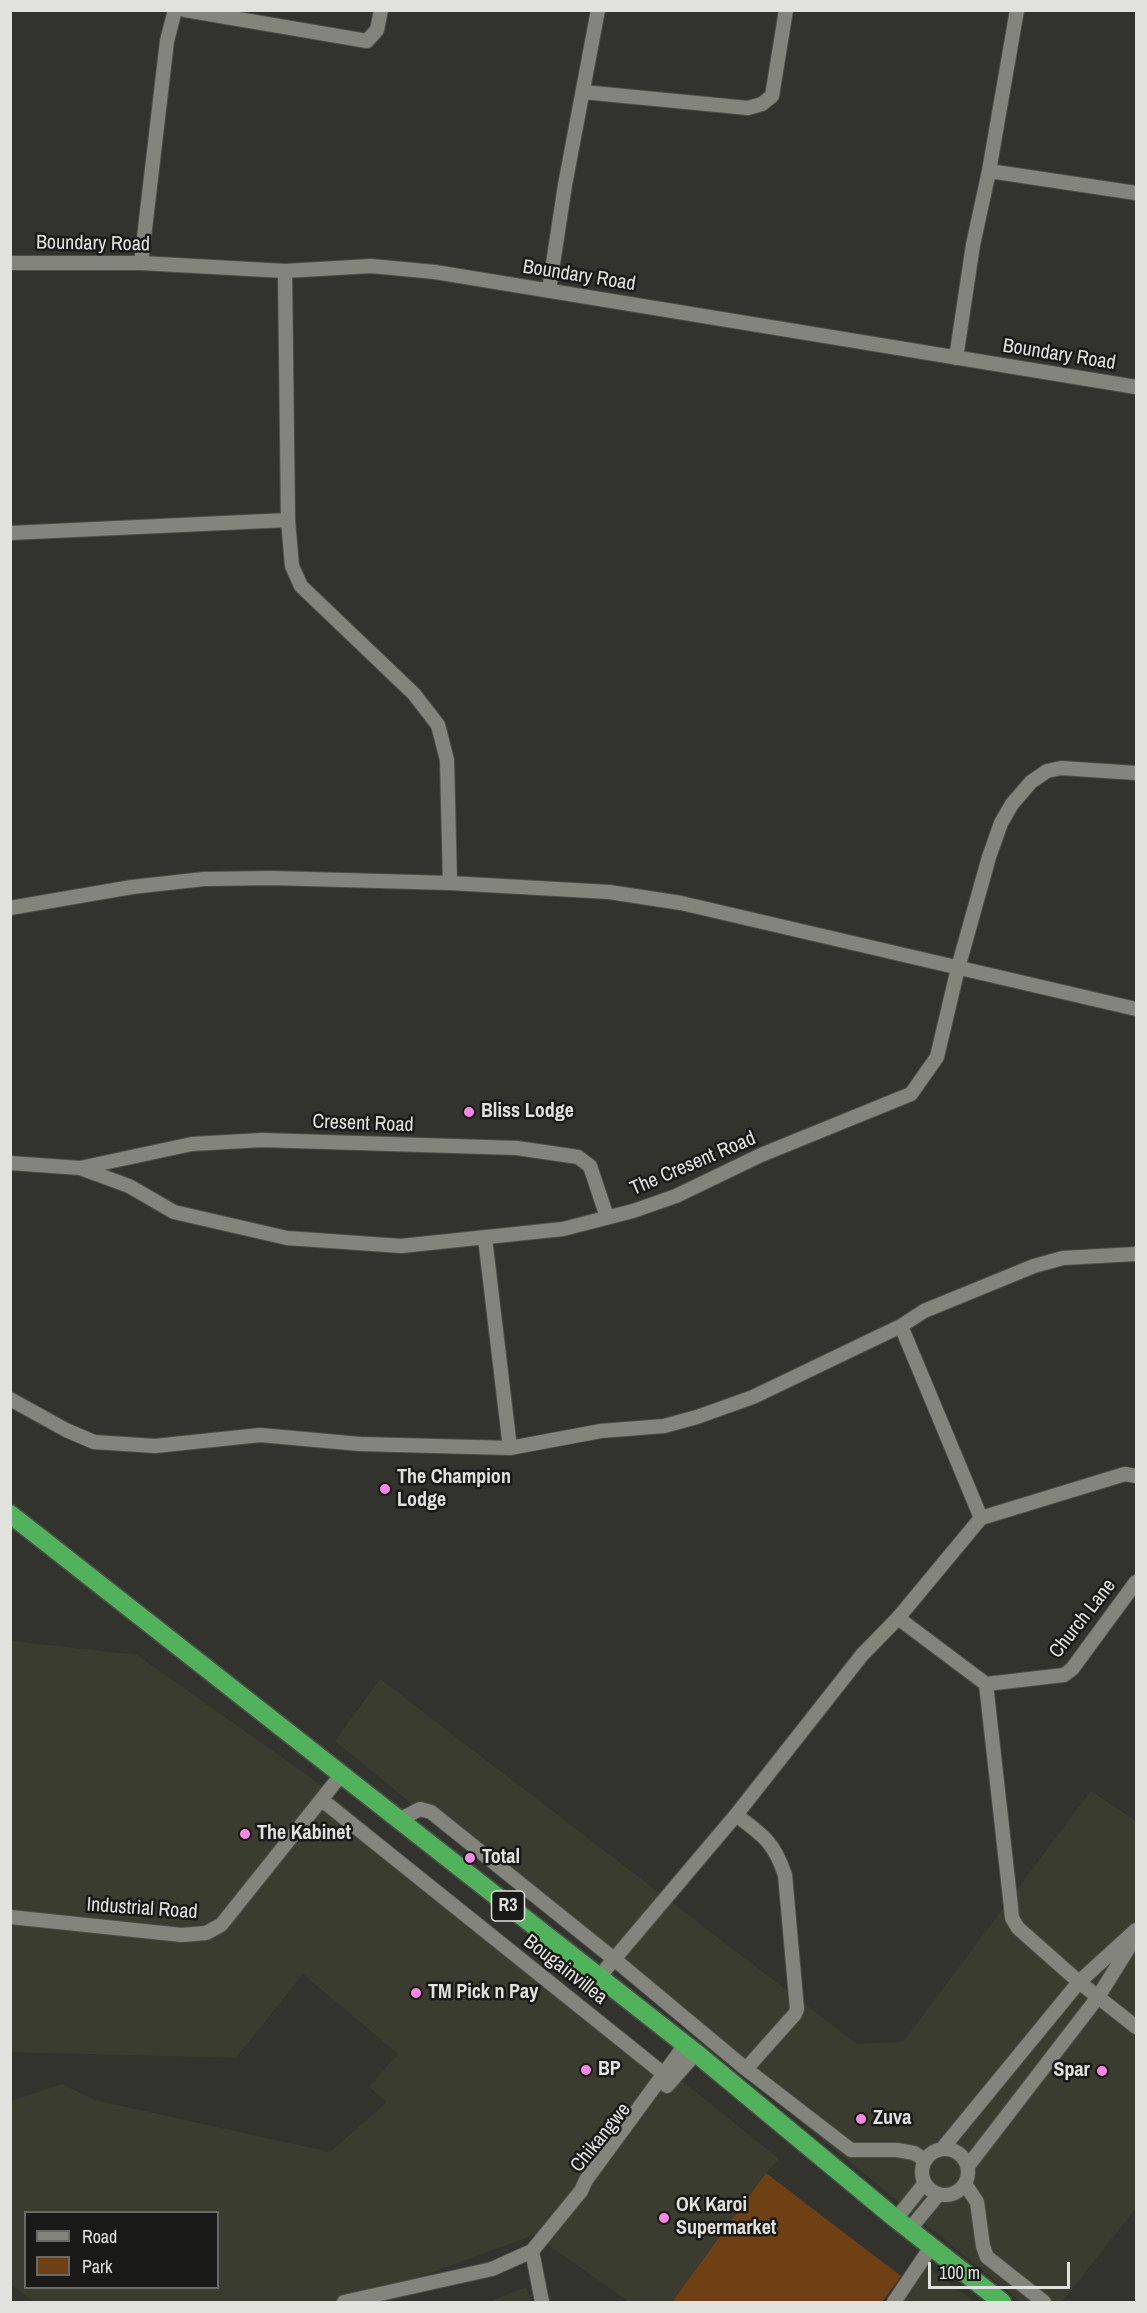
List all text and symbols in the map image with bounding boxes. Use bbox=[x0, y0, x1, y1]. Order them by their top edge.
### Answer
street label: Boundary Road bbox=[36, 231, 150, 257]
street label: Boundary Road bbox=[521, 255, 637, 297]
street label: Boundary Road bbox=[1001, 334, 1117, 376]
place label: Bliss Lodge bbox=[481, 1100, 574, 1124]
marker: Bliss Lodge bbox=[462, 1105, 476, 1119]
street label: Cresent Road bbox=[312, 1110, 414, 1138]
street label: The Cresent Road bbox=[627, 1127, 759, 1201]
place label: The Champion Lodge bbox=[397, 1466, 511, 1513]
marker: The Champion Lodge bbox=[378, 1482, 392, 1496]
street label: Church Lane bbox=[1045, 1575, 1121, 1663]
place label: The Kabinet bbox=[257, 1822, 351, 1846]
marker: The Kabinet bbox=[238, 1827, 252, 1841]
place label: Total bbox=[482, 1846, 520, 1870]
marker: Total bbox=[463, 1851, 477, 1865]
road number: R3 bbox=[492, 1891, 524, 1921]
street label: Industrial Road bbox=[86, 1893, 198, 1925]
street label: Bougainvillea bbox=[518, 1930, 612, 2010]
place label: TM Pick n Pay bbox=[428, 1981, 538, 2005]
marker: TM Pick n Pay bbox=[409, 1986, 423, 2000]
place label: BP bbox=[598, 2058, 621, 2082]
place label: Spar bbox=[1054, 2059, 1090, 2083]
marker: BP bbox=[579, 2063, 593, 2077]
marker: Spar bbox=[1095, 2064, 1109, 2078]
street label: Chikangwe bbox=[566, 2099, 636, 2177]
place label: Zuva bbox=[873, 2107, 911, 2131]
marker: Zuva bbox=[854, 2112, 868, 2126]
place label: OK Karoi Supermarket bbox=[676, 2194, 776, 2241]
legend bbox=[24, 2211, 219, 2289]
marker: OK Karoi Supermarket bbox=[657, 2211, 671, 2225]
text: Road bbox=[82, 2224, 117, 2249]
scale bar bbox=[931, 2250, 1074, 2288]
text: Park bbox=[82, 2254, 112, 2279]
text: 100 m bbox=[939, 2260, 980, 2285]

